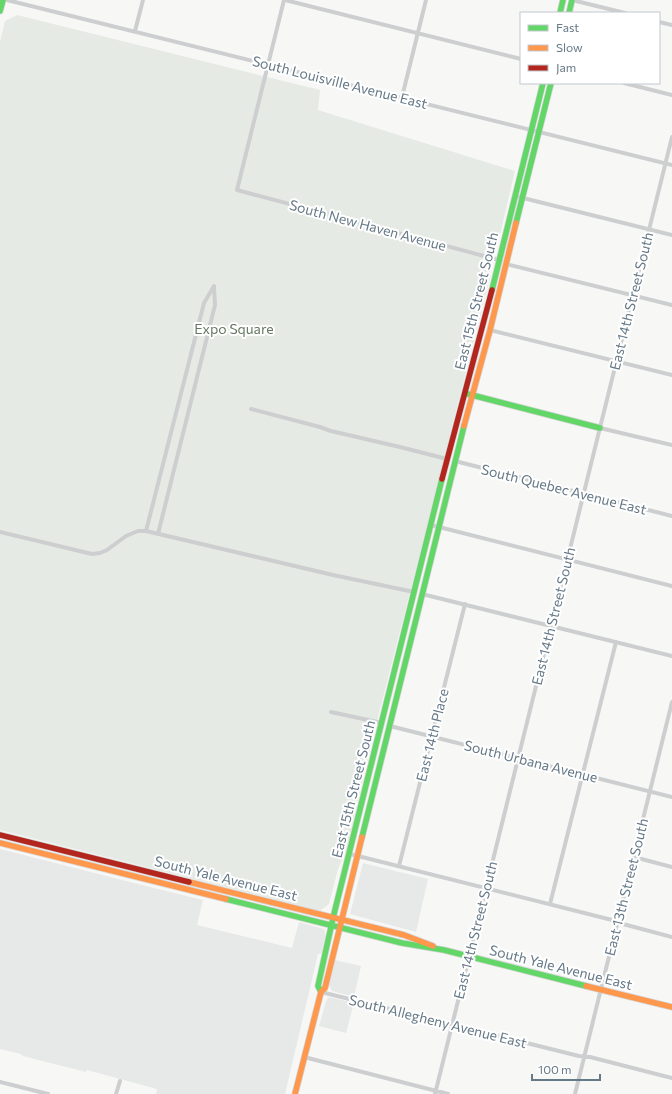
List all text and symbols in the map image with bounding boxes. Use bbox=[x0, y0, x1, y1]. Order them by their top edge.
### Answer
legend bbox=[520, 12, 660, 84]
text: Fast bbox=[556, 20, 579, 34]
text: Slow bbox=[556, 40, 583, 54]
street label: South Louisville Avenue East bbox=[251, 52, 430, 112]
text: Jam bbox=[556, 60, 576, 75]
street label: South New Haven Avenue bbox=[288, 196, 448, 254]
street label: East 15th Street South bbox=[451, 230, 501, 372]
street label: East 14th Street South bbox=[606, 230, 656, 372]
park label: Expo Square bbox=[194, 320, 274, 337]
street label: South Quebec Avenue East bbox=[480, 460, 649, 518]
street label: East 14th Street South bbox=[528, 545, 578, 687]
street label: East 14th Place bbox=[412, 687, 452, 783]
street label: East 15th Street South bbox=[328, 718, 378, 860]
street label: South Urbana Avenue bbox=[462, 736, 600, 786]
street label: East 13th Street South bbox=[601, 816, 651, 958]
street label: South Yale Avenue East bbox=[153, 852, 299, 904]
street label: East 14th Street South bbox=[450, 859, 500, 1001]
street label: South Yale Avenue East bbox=[488, 941, 634, 993]
street label: South Allegheny Avenue East bbox=[347, 991, 529, 1051]
scale bar bbox=[532, 1056, 600, 1082]
text: 100 m bbox=[538, 1062, 572, 1076]

